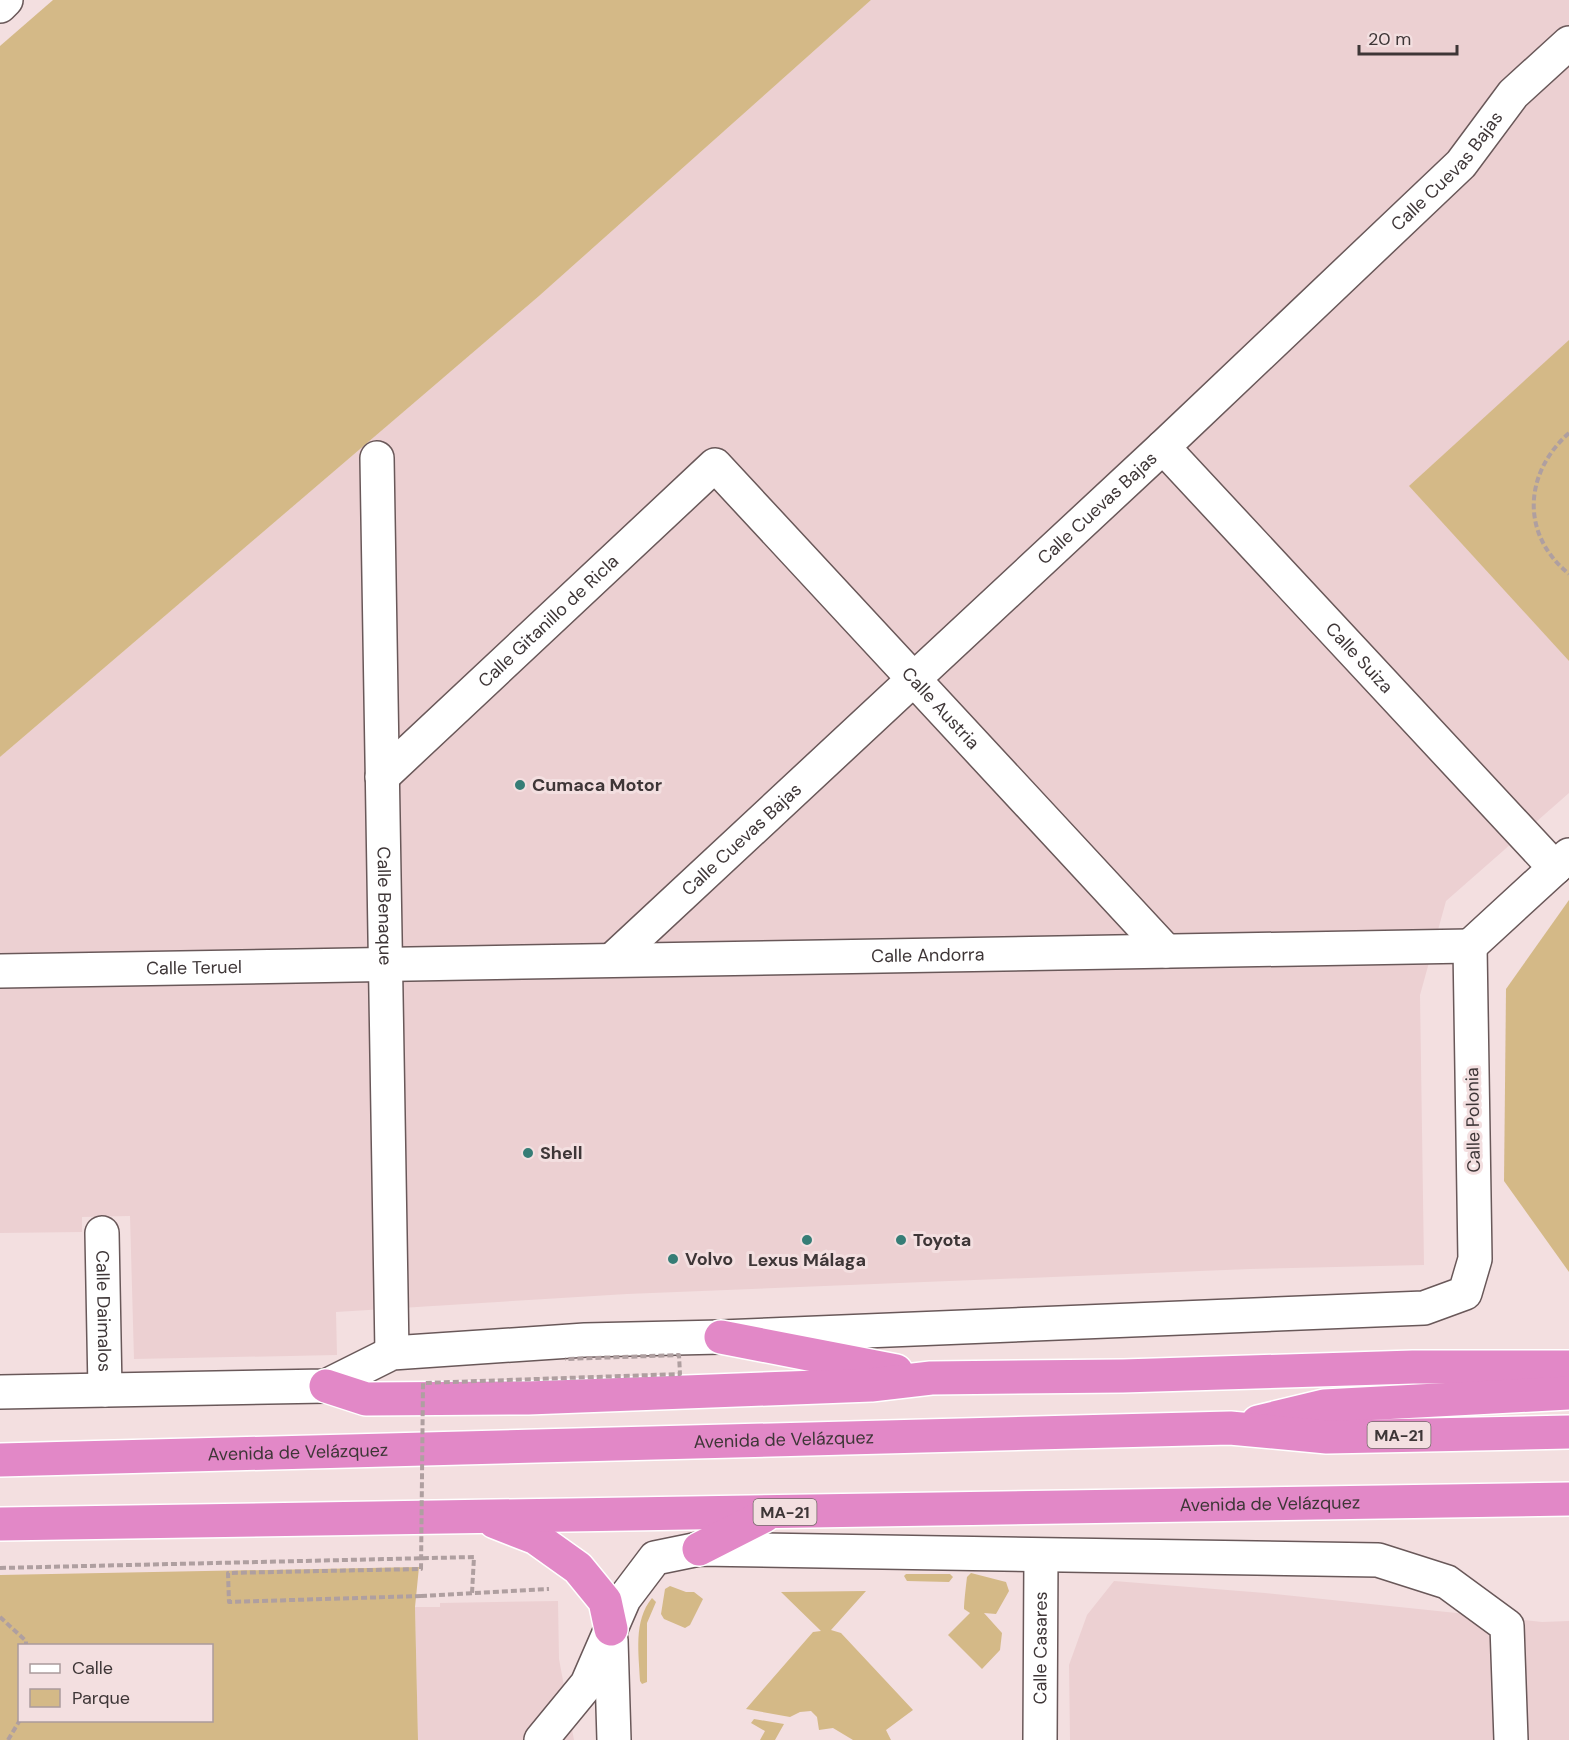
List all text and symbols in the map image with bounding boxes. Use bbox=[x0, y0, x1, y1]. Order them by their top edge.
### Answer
scale bar bbox=[1359, 18, 1456, 56]
text: 20 m bbox=[1368, 27, 1411, 51]
street label: Calle Cuevas Bajas bbox=[1386, 106, 1508, 236]
street label: Calle Cuevas Bajas bbox=[1032, 446, 1162, 570]
street label: Calle Gitanillo de Ricla bbox=[473, 549, 624, 693]
street label: Calle Suiza bbox=[1320, 617, 1398, 698]
street label: Calle Austria bbox=[896, 662, 985, 755]
place label: Cumaca Motor bbox=[532, 773, 662, 797]
marker: Cumaca Motor bbox=[513, 778, 527, 792]
street label: Calle Cuevas Bajas bbox=[676, 778, 807, 901]
street label: Calle Benaque bbox=[372, 846, 398, 966]
street label: Calle Andorra bbox=[871, 942, 985, 968]
street label: Calle Teruel bbox=[146, 955, 242, 981]
street label: Calle Polonia bbox=[1460, 1067, 1486, 1173]
place label: Shell bbox=[540, 1141, 582, 1165]
marker: Shell bbox=[521, 1146, 535, 1160]
place label: Toyota bbox=[913, 1228, 971, 1252]
marker: Lexus Málaga bbox=[800, 1233, 814, 1247]
marker: Toyota bbox=[894, 1233, 908, 1247]
place label: Volvo bbox=[685, 1247, 733, 1271]
place label: Lexus Málaga bbox=[748, 1248, 866, 1272]
street label: Calle Daimalos bbox=[90, 1250, 117, 1372]
marker: Volvo bbox=[666, 1252, 680, 1266]
road number: MA-21 bbox=[1368, 1422, 1430, 1448]
street label: Avenida de Velázquez bbox=[693, 1425, 874, 1454]
street label: Avenida de Velázquez bbox=[207, 1438, 388, 1467]
street label: Avenida de Velázquez bbox=[1179, 1490, 1360, 1517]
road number: MA-21 bbox=[754, 1499, 816, 1525]
street label: Calle Casares bbox=[1028, 1591, 1053, 1705]
legend bbox=[18, 1644, 213, 1722]
text: Calle bbox=[72, 1656, 113, 1680]
text: Parque bbox=[72, 1686, 130, 1710]

